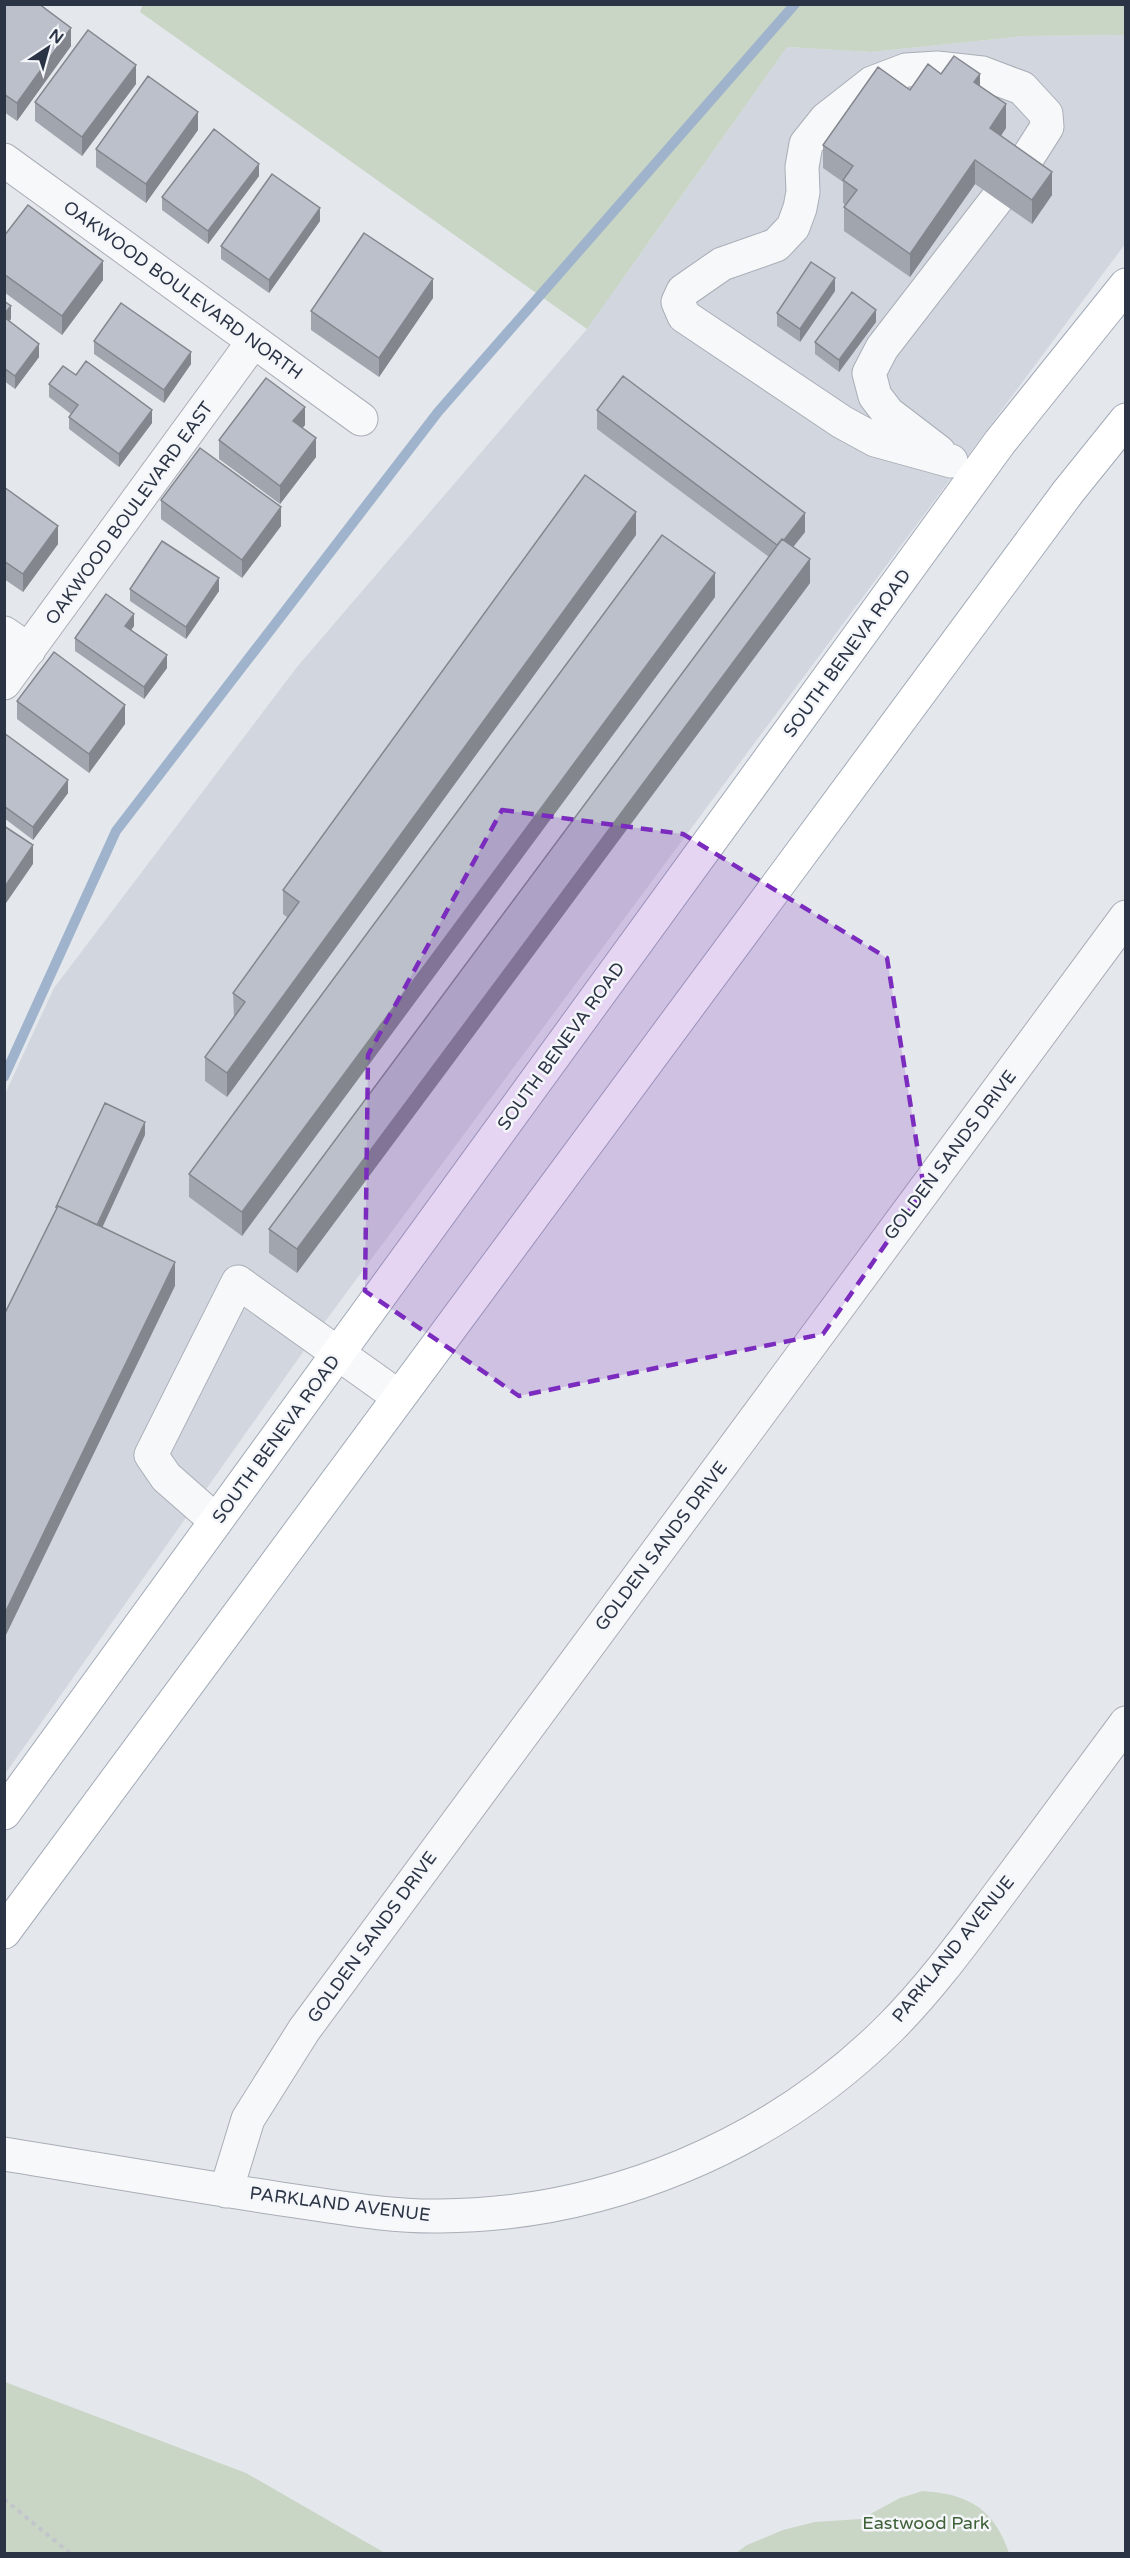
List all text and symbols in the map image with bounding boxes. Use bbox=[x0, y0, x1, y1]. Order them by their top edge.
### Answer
north arrow bbox=[18, 18, 78, 78]
text: N bbox=[45, 25, 67, 49]
street label: OAKWOOD BOULEVARD NORTH bbox=[59, 196, 307, 384]
street label: OAKWOOD BOULEVARD EAST bbox=[41, 397, 217, 629]
street label: SOUTH BENEVA ROAD bbox=[779, 565, 915, 741]
street label: SOUTH BENEVA ROAD bbox=[493, 958, 629, 1134]
street label: GOLDEN SANDS DRIVE bbox=[879, 1066, 1021, 1244]
street label: SOUTH BENEVA ROAD bbox=[208, 1351, 344, 1527]
street label: GOLDEN SANDS DRIVE bbox=[590, 1457, 732, 1635]
street label: GOLDEN SANDS DRIVE bbox=[302, 1847, 442, 2027]
street label: PARKLAND AVENUE bbox=[887, 1871, 1019, 2027]
street label: PARKLAND AVENUE bbox=[248, 2182, 432, 2226]
park label: Eastwood Park bbox=[862, 2512, 990, 2534]

